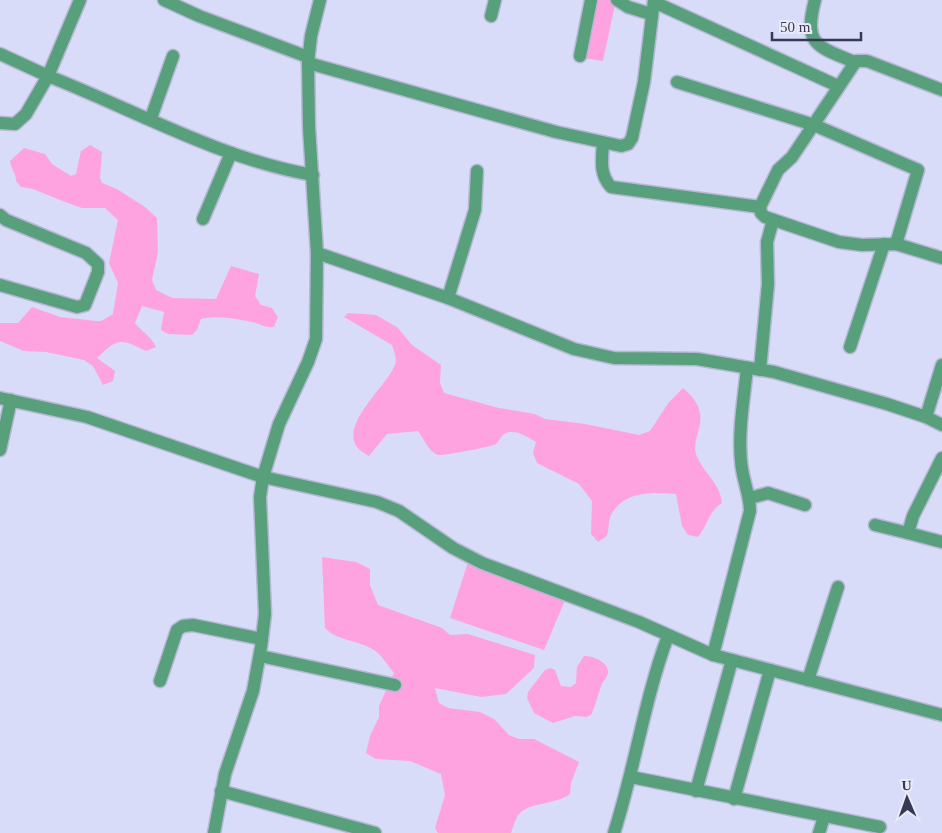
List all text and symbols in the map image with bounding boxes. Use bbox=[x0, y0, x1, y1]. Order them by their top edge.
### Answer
scale bar bbox=[772, 10, 861, 42]
text: 50 m bbox=[780, 19, 811, 35]
north arrow bbox=[882, 773, 932, 823]
text: U bbox=[901, 778, 912, 793]

